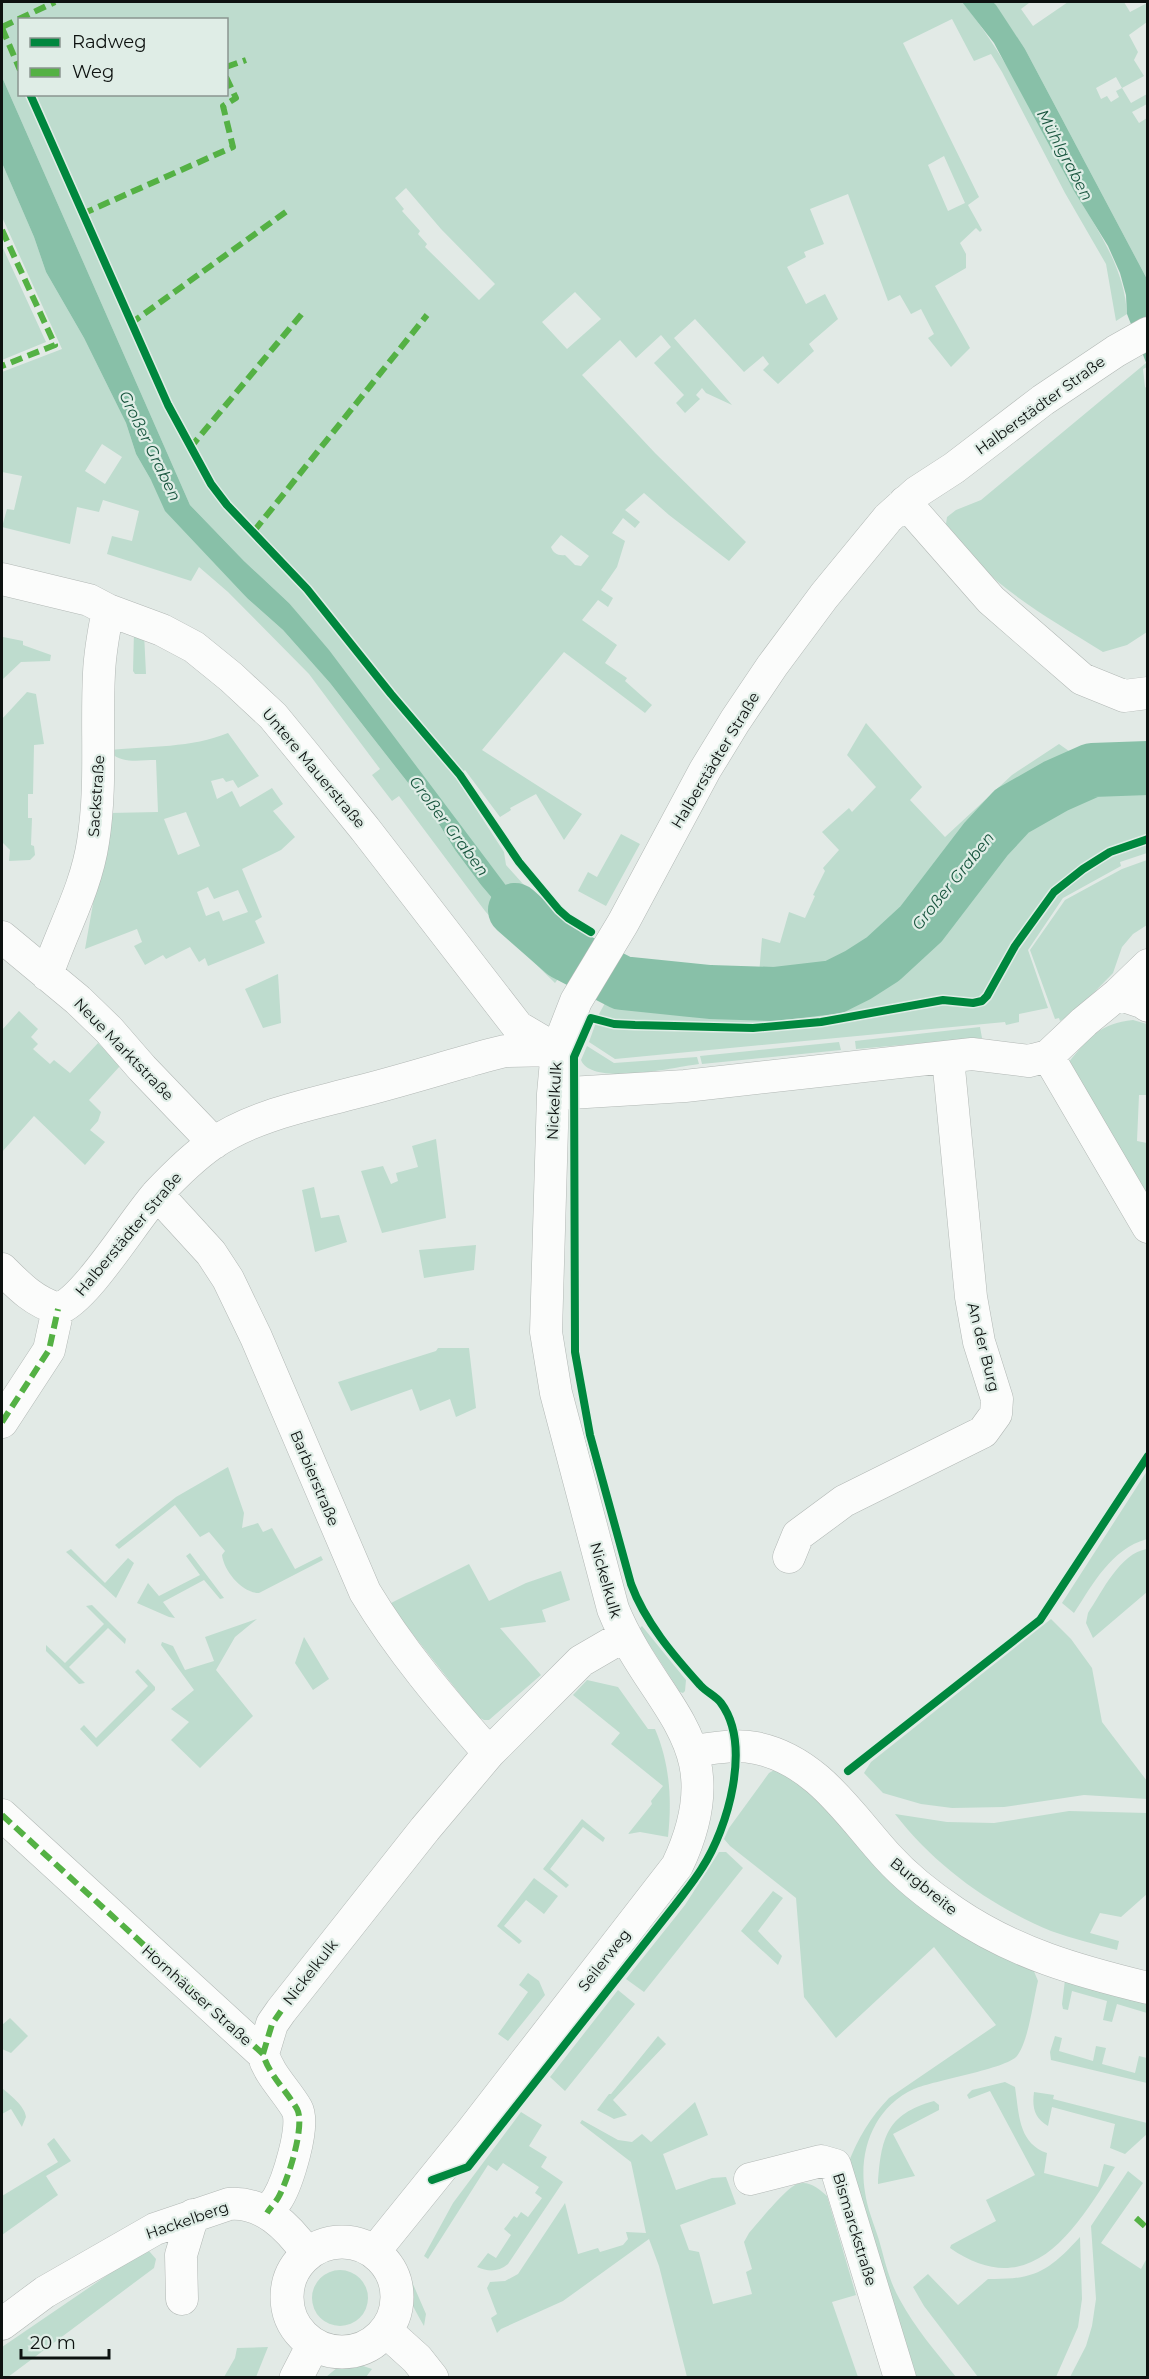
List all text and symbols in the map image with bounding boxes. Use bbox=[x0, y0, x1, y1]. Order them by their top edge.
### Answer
legend bbox=[18, 18, 228, 96]
text: Radweg bbox=[72, 31, 147, 53]
text: Weg bbox=[72, 61, 114, 83]
water label: Mühlgraben bbox=[1033, 106, 1097, 204]
street label: Halberstädter Straße bbox=[971, 352, 1109, 458]
water label: Großer Graben bbox=[115, 388, 185, 504]
street label: Halberstädter Straße bbox=[667, 688, 763, 832]
street label: Untere Mauerstraße bbox=[258, 704, 370, 832]
street label: Sackstraße bbox=[84, 754, 108, 838]
water label: Großer Graben bbox=[405, 772, 493, 880]
water label: Großer Graben bbox=[908, 828, 998, 934]
street label: Neue Marktstraße bbox=[70, 994, 178, 1104]
street label: Nickelkulk bbox=[542, 1061, 566, 1141]
street label: Halberstädter Straße bbox=[71, 1168, 185, 1300]
street label: An der Burg bbox=[964, 1300, 1004, 1394]
street label: Barbierstraße bbox=[286, 1427, 344, 1529]
street label: Nickelkulk bbox=[586, 1540, 626, 1620]
street label: Burgbreite bbox=[886, 1853, 962, 1919]
street label: Seilerweg bbox=[574, 1925, 634, 1995]
street label: Nickelkulk bbox=[278, 1935, 342, 2009]
street label: Hornhäuser Straße bbox=[138, 1941, 256, 2049]
street label: Bismarckstraße bbox=[829, 2170, 881, 2288]
street label: Hackelberg bbox=[143, 2197, 231, 2243]
scale bar bbox=[21, 2322, 110, 2360]
text: 20 m bbox=[30, 2332, 76, 2354]

